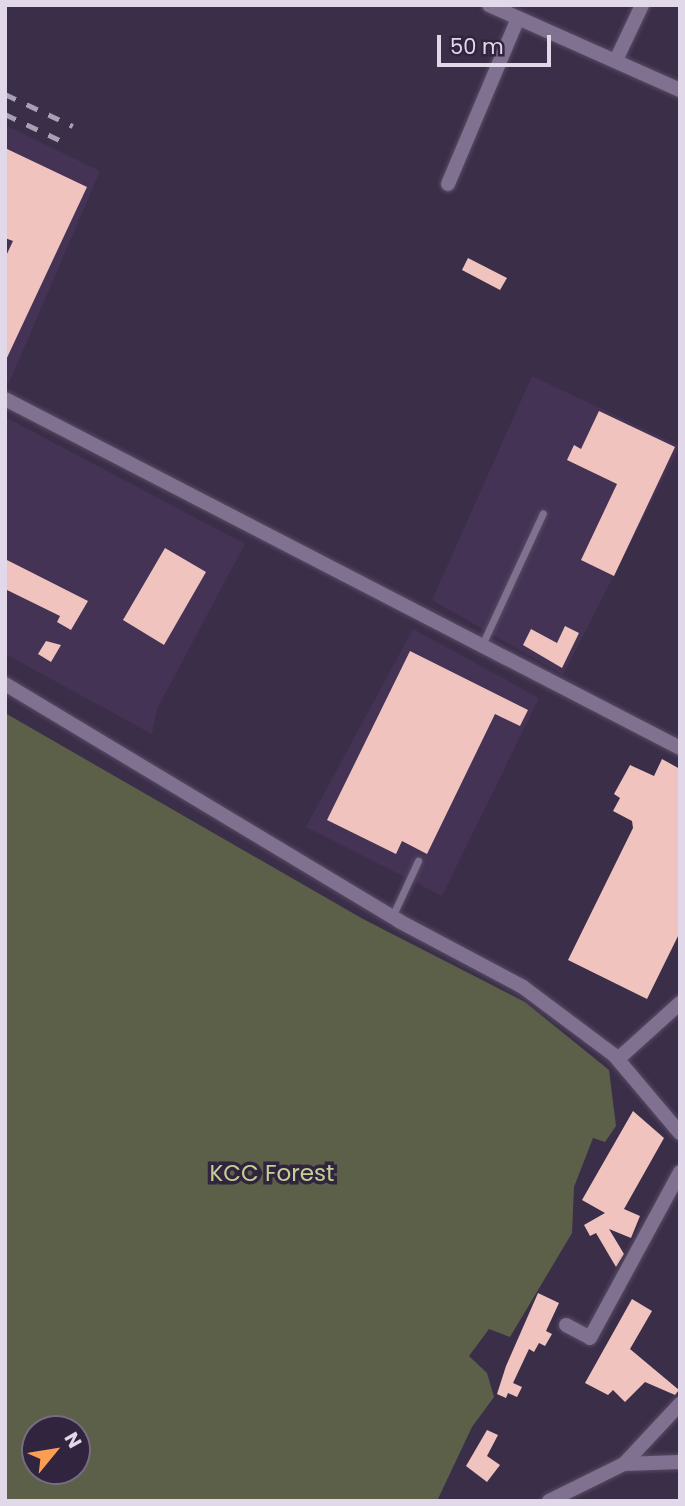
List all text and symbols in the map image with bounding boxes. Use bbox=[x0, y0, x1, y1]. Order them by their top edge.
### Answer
scale bar bbox=[440, 21, 554, 65]
text: 50 m bbox=[450, 32, 504, 61]
park label: KCC Forest bbox=[210, 1159, 334, 1187]
north arrow bbox=[21, 1415, 91, 1485]
text: N bbox=[58, 1427, 88, 1453]

